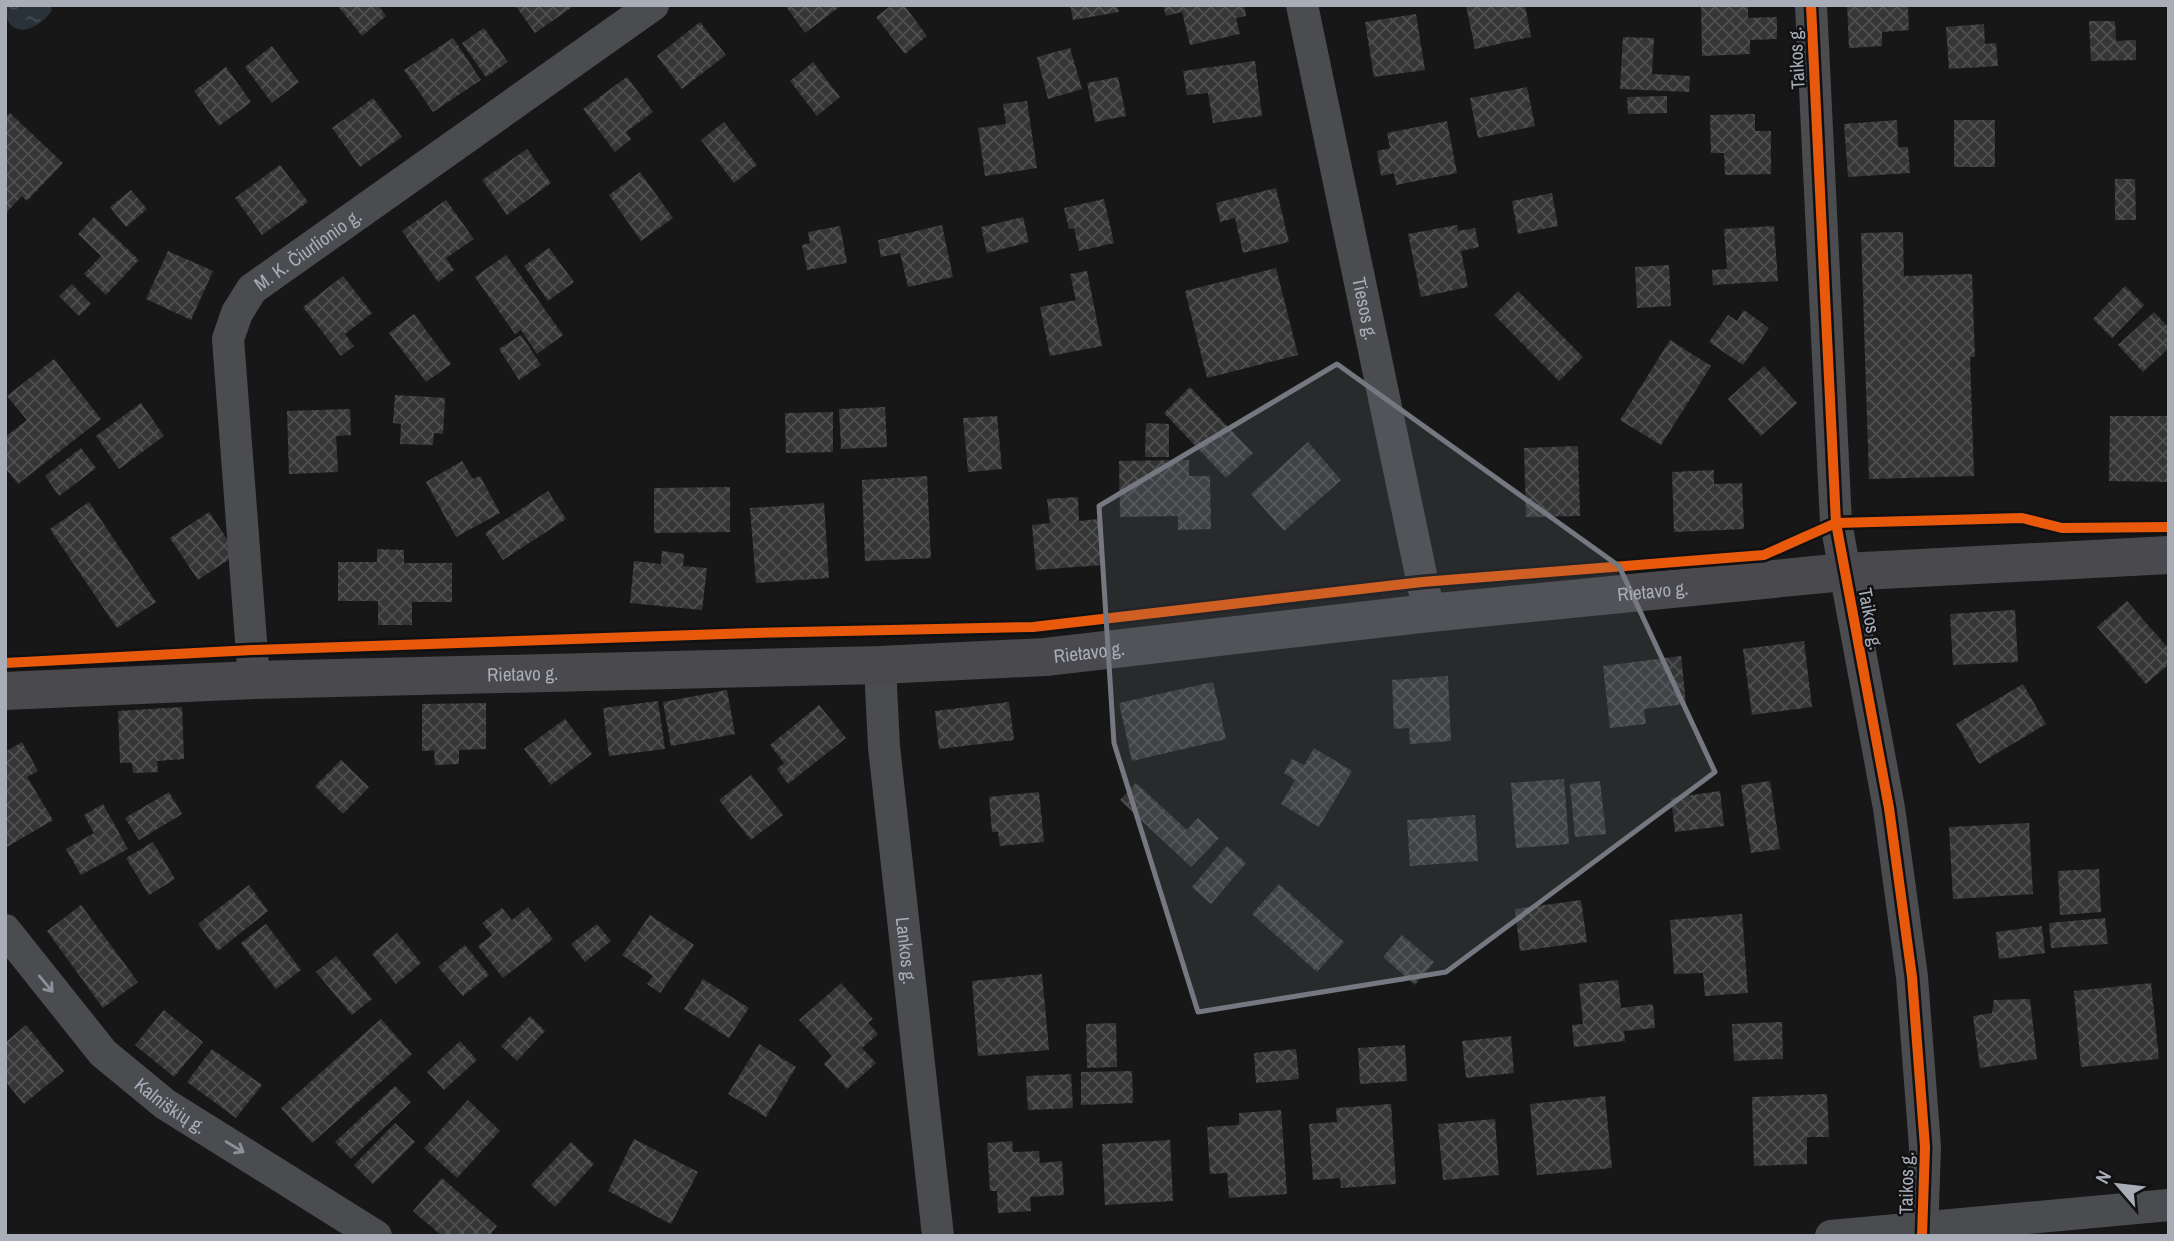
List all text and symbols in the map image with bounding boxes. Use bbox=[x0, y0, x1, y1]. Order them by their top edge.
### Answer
street label: Taikos g. bbox=[1781, 26, 1811, 90]
street label: M. K. Čiurlionio g. bbox=[249, 203, 366, 297]
street label: Tiesos g. bbox=[1346, 275, 1385, 342]
street label: Rietavo g. bbox=[1616, 574, 1689, 607]
street label: Taikos g. bbox=[1852, 586, 1890, 652]
street label: Rietavo g. bbox=[1052, 635, 1126, 669]
street label: Rietavo g. bbox=[487, 660, 559, 687]
street label: Lankos g. bbox=[890, 916, 923, 986]
one-way arrow bbox=[38, 975, 54, 993]
street label: Kalniškių g. bbox=[129, 1072, 211, 1140]
one-way arrow bbox=[225, 1140, 245, 1154]
north arrow bbox=[2083, 1150, 2153, 1220]
street label: Taikos g. bbox=[1892, 1151, 1920, 1215]
text: N bbox=[2089, 1166, 2117, 1188]

